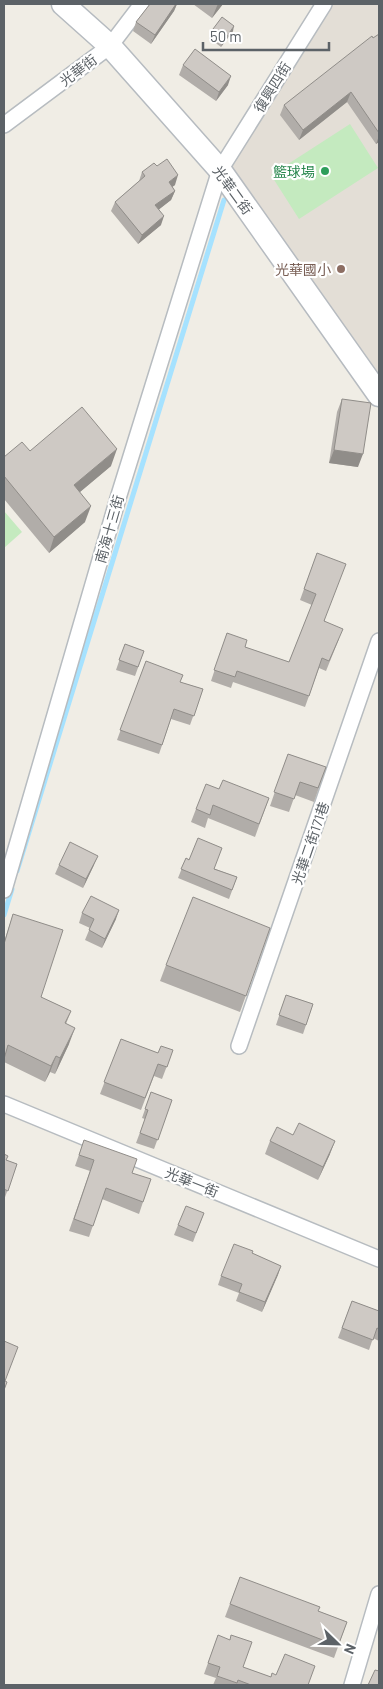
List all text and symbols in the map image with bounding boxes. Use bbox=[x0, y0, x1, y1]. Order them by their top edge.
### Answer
scale bar bbox=[203, 20, 329, 52]
text: 50 m bbox=[210, 27, 242, 45]
street label: 光華街 bbox=[56, 51, 100, 89]
street label: 復興四街 bbox=[250, 59, 294, 115]
street label: 光華二街 bbox=[210, 162, 256, 218]
place label: 籃球場 bbox=[273, 163, 315, 180]
marker: 籃球場 bbox=[319, 165, 331, 177]
place label: 光華國小 bbox=[275, 261, 331, 278]
marker: 光華國小 bbox=[335, 263, 347, 275]
street label: 南海十三街 bbox=[91, 493, 127, 565]
street label: 光華二街171巷 bbox=[288, 799, 332, 887]
street label: 光華一街 bbox=[163, 1164, 221, 1200]
north arrow bbox=[313, 1619, 363, 1669]
text: N bbox=[341, 1642, 360, 1657]

